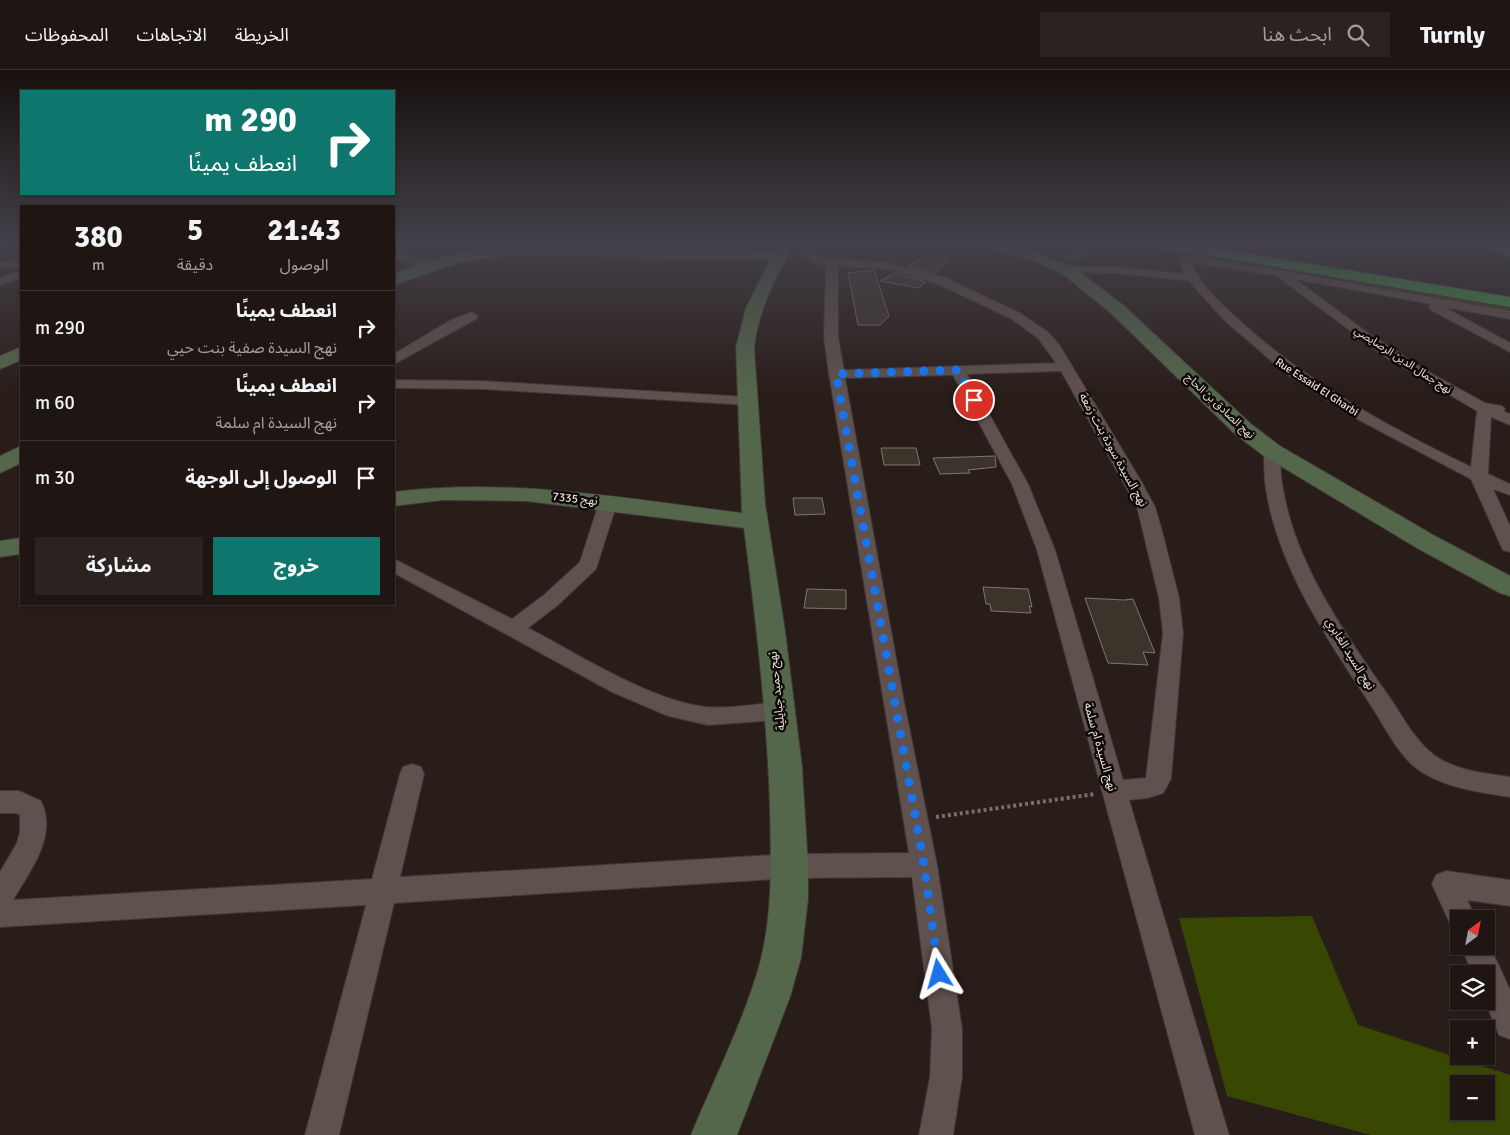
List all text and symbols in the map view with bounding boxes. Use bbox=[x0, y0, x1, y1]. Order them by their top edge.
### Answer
search box bbox=[1040, 12, 1390, 57]
text: Turnly bbox=[1420, 20, 1485, 50]
icon: search bbox=[1344, 21, 1372, 49]
text: ابحث هنا bbox=[1262, 23, 1332, 47]
text: المحفوظات bbox=[25, 24, 109, 46]
text: الاتجاهات bbox=[137, 24, 207, 46]
text: الخريطة bbox=[235, 24, 289, 46]
text: 290 m bbox=[204, 98, 297, 141]
icon: right bbox=[315, 110, 380, 175]
text: انعطف يمينًا bbox=[188, 150, 297, 177]
text: 5 bbox=[187, 212, 203, 249]
text: 21:43 bbox=[267, 212, 341, 249]
text: 380 bbox=[74, 219, 123, 256]
text: m bbox=[92, 255, 105, 275]
text: دقيقة bbox=[177, 255, 213, 275]
text: الوصول bbox=[280, 255, 328, 275]
text: انعطف يمينًا bbox=[236, 299, 337, 323]
icon: right bbox=[352, 314, 380, 342]
text: 290 m bbox=[35, 316, 85, 340]
street label: نهج جمال الدين الرصايصي bbox=[1350, 324, 1454, 399]
text: نهج السيدة صفية بنت حيي bbox=[167, 338, 337, 358]
street label: Rue Essaid El Gharbi bbox=[1273, 355, 1361, 419]
street label: نهج الصادق بن الحاج bbox=[1182, 371, 1257, 442]
text: انعطف يمينًا bbox=[236, 374, 337, 398]
pin bbox=[953, 379, 995, 421]
icon: arrive bbox=[960, 386, 988, 414]
icon: right bbox=[352, 389, 380, 417]
street label: نهج السيدة سودة بنت زمعة bbox=[1075, 390, 1151, 510]
text: 60 m bbox=[35, 391, 75, 415]
text: نهج السيدة ام سلمة bbox=[215, 413, 337, 433]
icon: arrive bbox=[352, 464, 380, 492]
text: 30 m bbox=[35, 466, 75, 490]
text: الوصول إلى الوجهة bbox=[185, 466, 337, 490]
street label: نهج 7335 bbox=[551, 489, 598, 510]
button: مشاركة bbox=[35, 537, 203, 595]
button: خروج bbox=[213, 537, 380, 595]
street label: نهج السيد الغابري bbox=[1320, 615, 1378, 694]
street label: نهج حميد جبايلية bbox=[765, 651, 790, 731]
street label: نهج السيدة ام سلمة bbox=[1079, 701, 1120, 793]
north arrow bbox=[1450, 910, 1495, 955]
map controls bbox=[1450, 910, 1495, 1120]
position arrow bbox=[912, 947, 964, 999]
button: layers bbox=[1450, 965, 1495, 1010]
button: + bbox=[1450, 1020, 1495, 1065]
button: − bbox=[1450, 1075, 1495, 1120]

